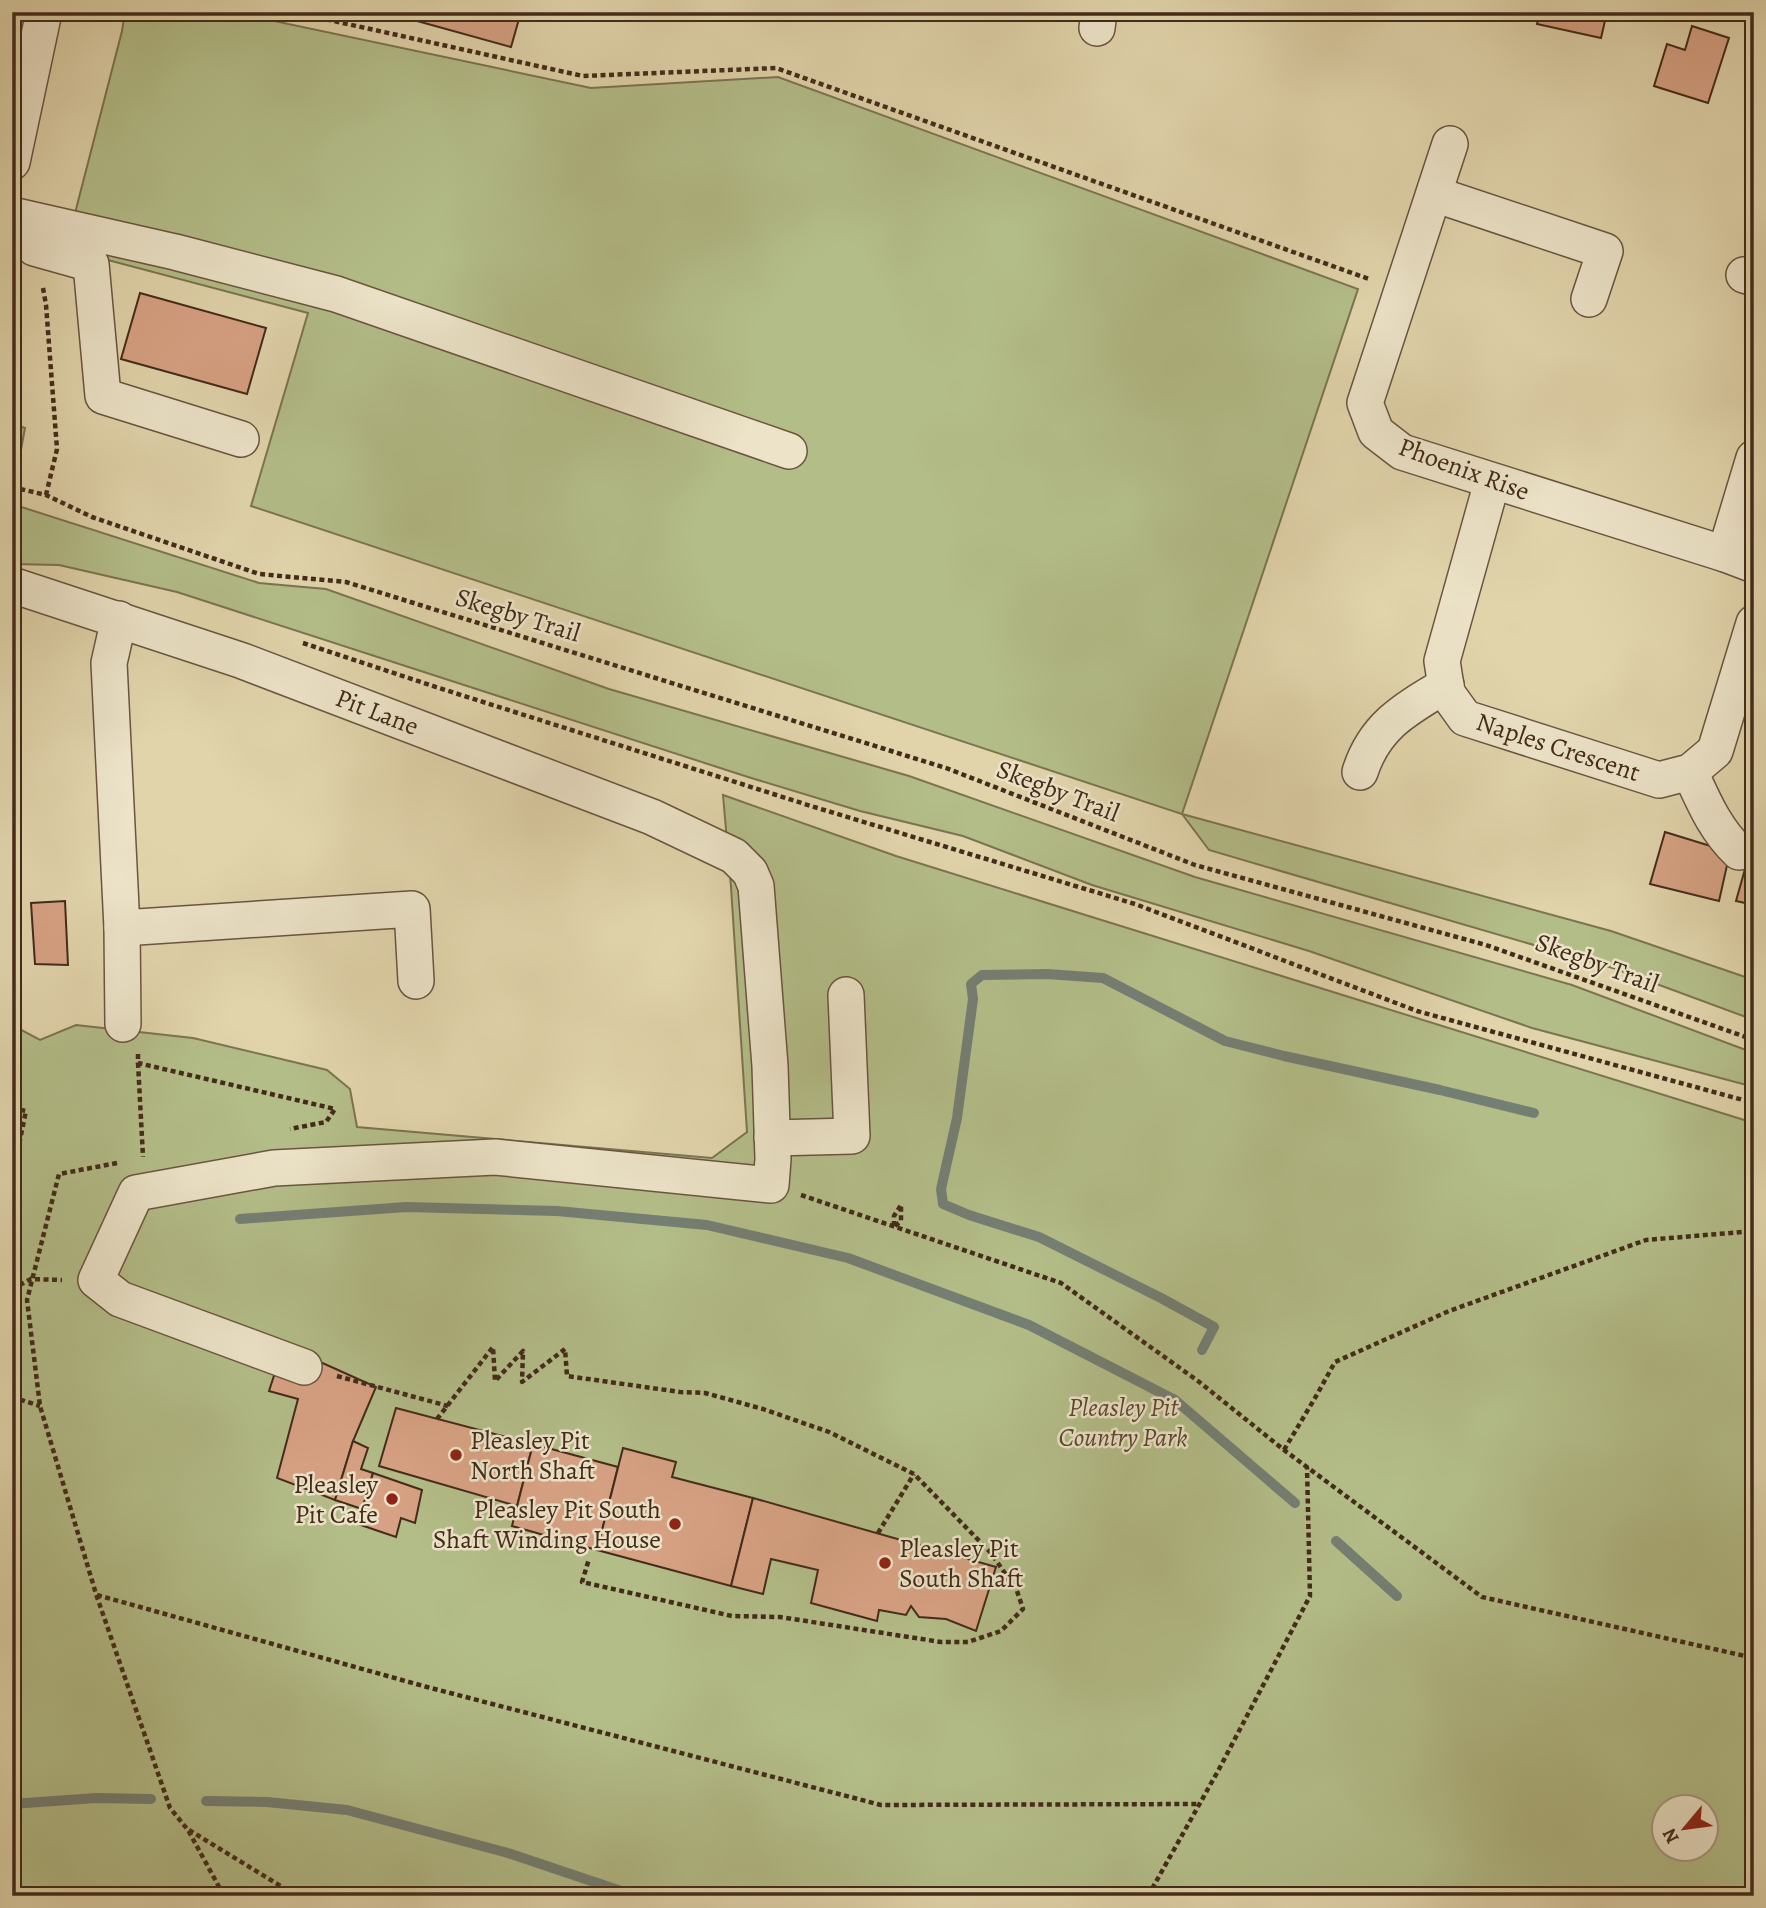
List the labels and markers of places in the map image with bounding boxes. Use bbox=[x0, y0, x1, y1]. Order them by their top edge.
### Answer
place label: Pleasley Pit North Shaft bbox=[470, 1423, 596, 1488]
marker: Pleasley Pit North Shaft bbox=[448, 1447, 464, 1463]
place label: Pleasley Pit Cafe bbox=[294, 1467, 378, 1532]
marker: Pleasley Pit Cafe bbox=[384, 1491, 400, 1507]
place label: Pleasley Pit South Shaft Winding House bbox=[433, 1492, 661, 1557]
marker: Pleasley Pit South Shaft Winding House bbox=[667, 1516, 683, 1532]
place label: Pleasley Pit South Shaft bbox=[899, 1531, 1024, 1596]
marker: Pleasley Pit South Shaft bbox=[877, 1555, 893, 1571]

